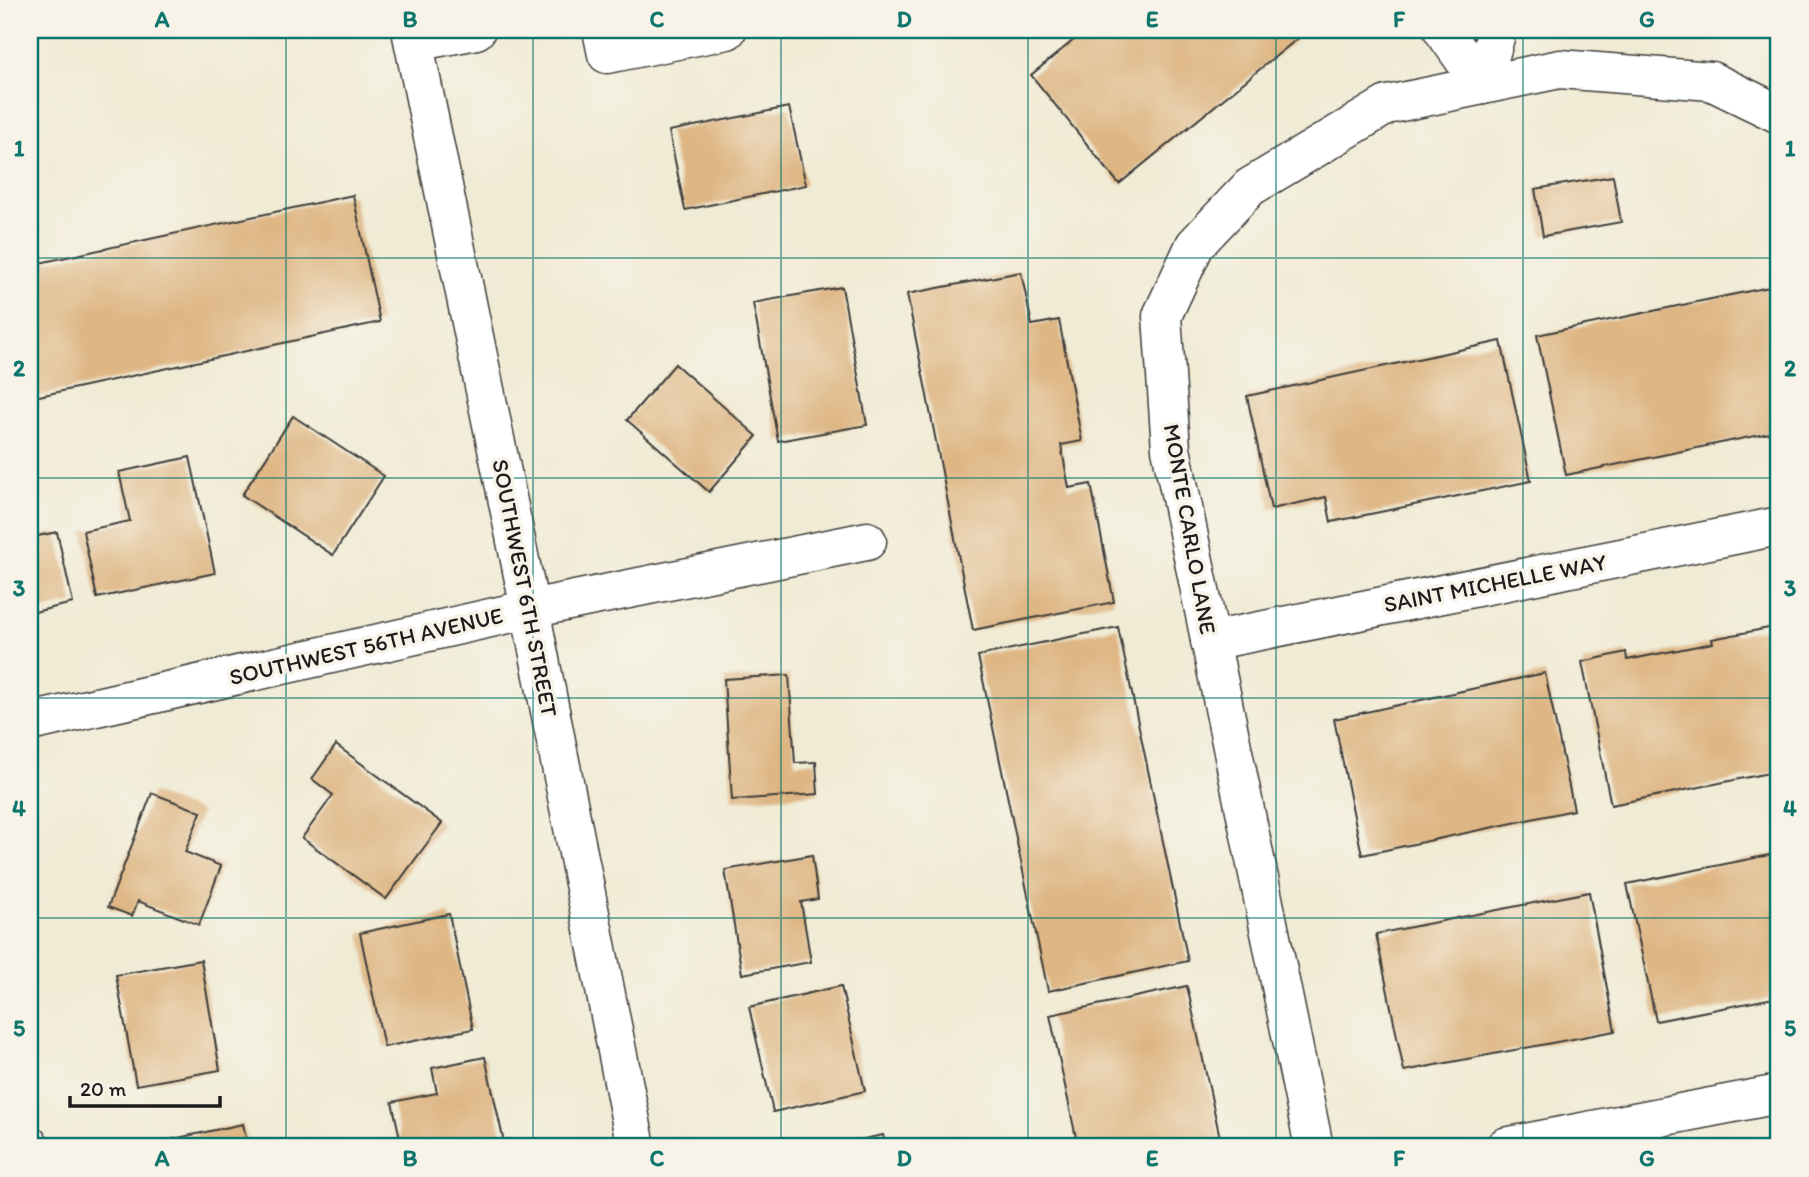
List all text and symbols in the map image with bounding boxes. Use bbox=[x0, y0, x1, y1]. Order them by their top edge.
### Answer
text: A bbox=[154, 5, 170, 33]
text: B bbox=[403, 5, 418, 33]
text: C bbox=[650, 5, 665, 33]
text: D bbox=[896, 5, 912, 33]
text: E bbox=[1146, 5, 1159, 33]
text: F bbox=[1393, 5, 1406, 33]
text: G bbox=[1639, 5, 1655, 33]
text: 1 bbox=[14, 134, 25, 162]
text: 1 bbox=[1785, 134, 1796, 162]
text: 2 bbox=[13, 354, 26, 382]
text: 2 bbox=[1784, 354, 1797, 382]
street label: MONTE CARLO LANE bbox=[1158, 422, 1222, 637]
street label: SOUTHWEST 6TH STREET bbox=[486, 457, 564, 719]
street label: SAINT MICHELLE WAY bbox=[1381, 548, 1609, 618]
text: 3 bbox=[13, 574, 26, 602]
text: 3 bbox=[1784, 574, 1797, 602]
street label: SOUTHWEST 56TH AVENUE bbox=[226, 601, 506, 691]
text: 4 bbox=[12, 794, 26, 822]
text: 4 bbox=[1783, 794, 1797, 822]
text: 5 bbox=[13, 1014, 25, 1042]
text: 5 bbox=[1784, 1014, 1796, 1042]
scale bar bbox=[70, 1065, 220, 1109]
text: 20 m bbox=[80, 1076, 127, 1101]
text: A bbox=[154, 1144, 170, 1172]
text: B bbox=[403, 1144, 418, 1172]
text: C bbox=[650, 1144, 665, 1172]
text: D bbox=[896, 1144, 912, 1172]
text: E bbox=[1146, 1144, 1159, 1172]
text: F bbox=[1393, 1144, 1406, 1172]
text: G bbox=[1639, 1144, 1655, 1172]

